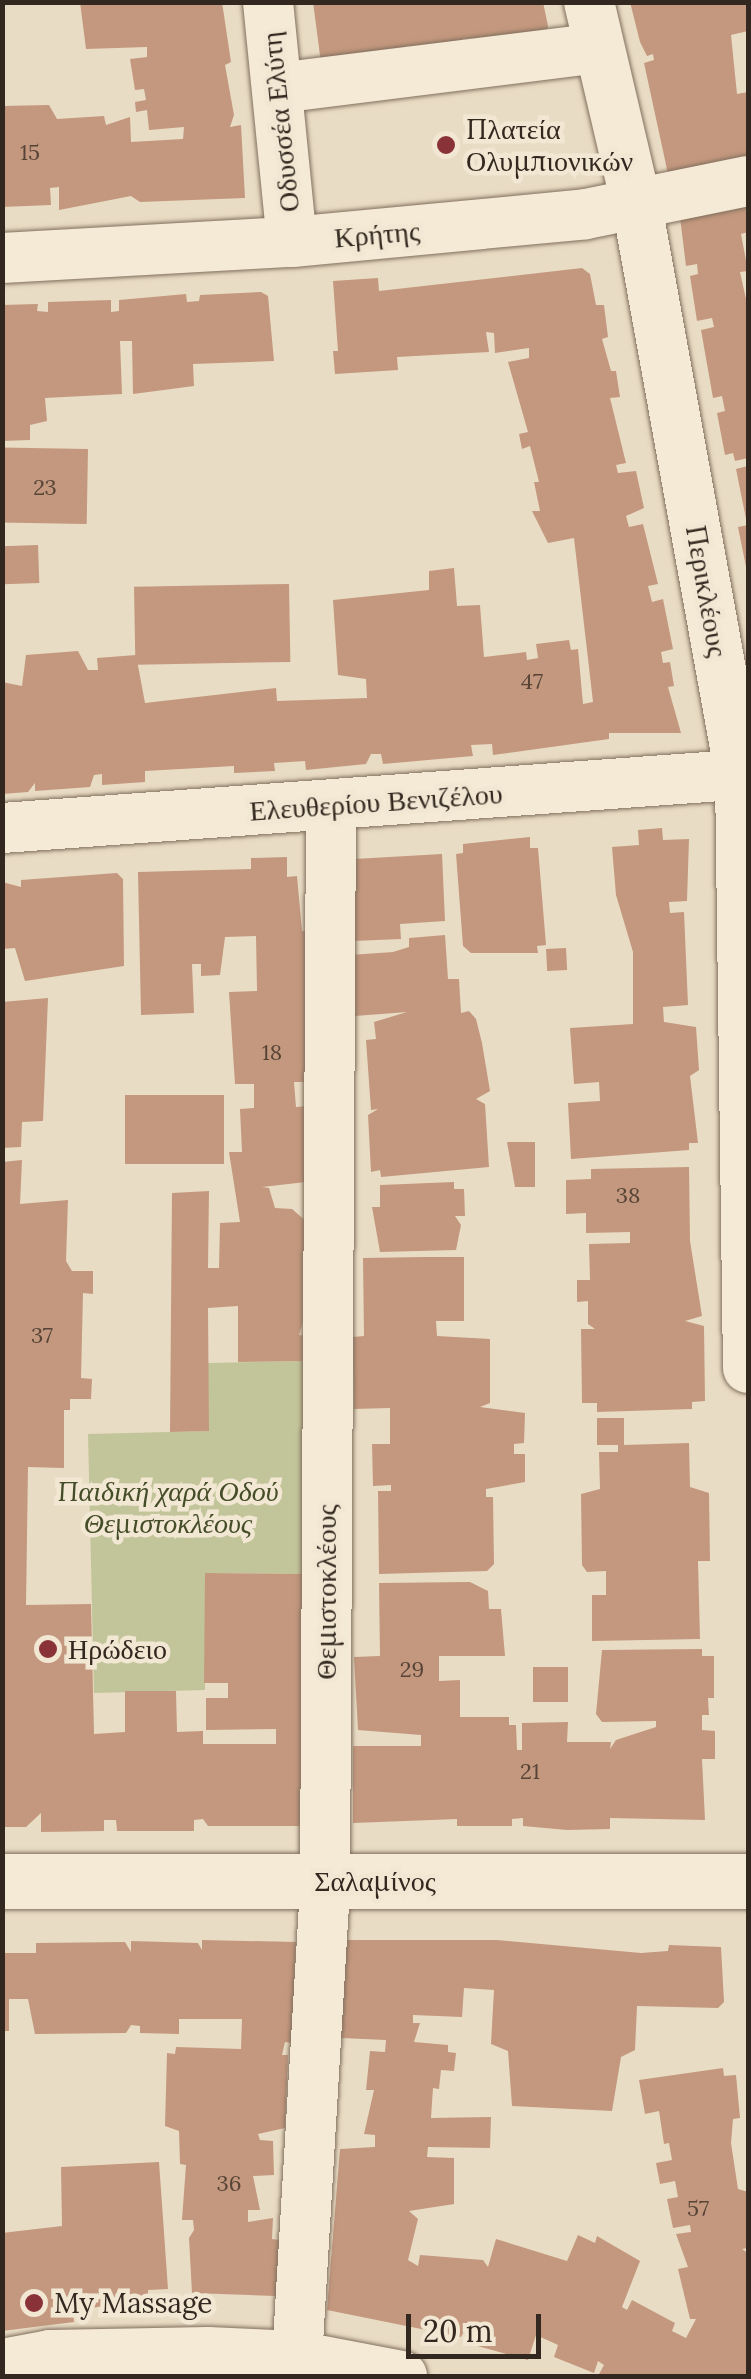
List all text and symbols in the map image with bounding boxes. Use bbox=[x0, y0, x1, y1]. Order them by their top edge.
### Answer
street label: Οδυσσέα Ελύτη bbox=[254, 30, 306, 214]
place label: Πλατεία Ολυμπιονικών bbox=[466, 112, 633, 178]
marker: Πλατεία Ολυμπιονικών bbox=[435, 134, 457, 156]
house number: 15 bbox=[20, 140, 40, 166]
street label: Κρήτης bbox=[333, 214, 421, 254]
house number: 23 bbox=[33, 475, 57, 501]
street label: Περικλέους bbox=[679, 523, 735, 659]
house number: 47 bbox=[521, 669, 543, 695]
street label: Ελευθερίου Βενιζέλου bbox=[248, 776, 504, 828]
house number: 18 bbox=[262, 1040, 282, 1066]
house number: 38 bbox=[616, 1183, 640, 1209]
house number: 37 bbox=[31, 1323, 53, 1349]
park label: Παιδική χαρά Οδού Θεμιστοκλέους bbox=[57, 1474, 279, 1540]
street label: Θεμιστοκλέους bbox=[309, 1504, 343, 1680]
place label: Ηρώδειο bbox=[68, 1632, 167, 1666]
marker: Ηρώδειο bbox=[37, 1638, 59, 1660]
house number: 29 bbox=[400, 1657, 424, 1683]
house number: 21 bbox=[520, 1759, 540, 1785]
street label: Σαλαμίνος bbox=[314, 1864, 436, 1898]
house number: 36 bbox=[217, 2171, 241, 2197]
house number: 57 bbox=[687, 2196, 709, 2222]
place label: My Massage bbox=[54, 2286, 212, 2320]
marker: My Massage bbox=[23, 2292, 45, 2314]
scale bar bbox=[411, 2294, 546, 2356]
text: 20 m bbox=[423, 2312, 492, 2350]

